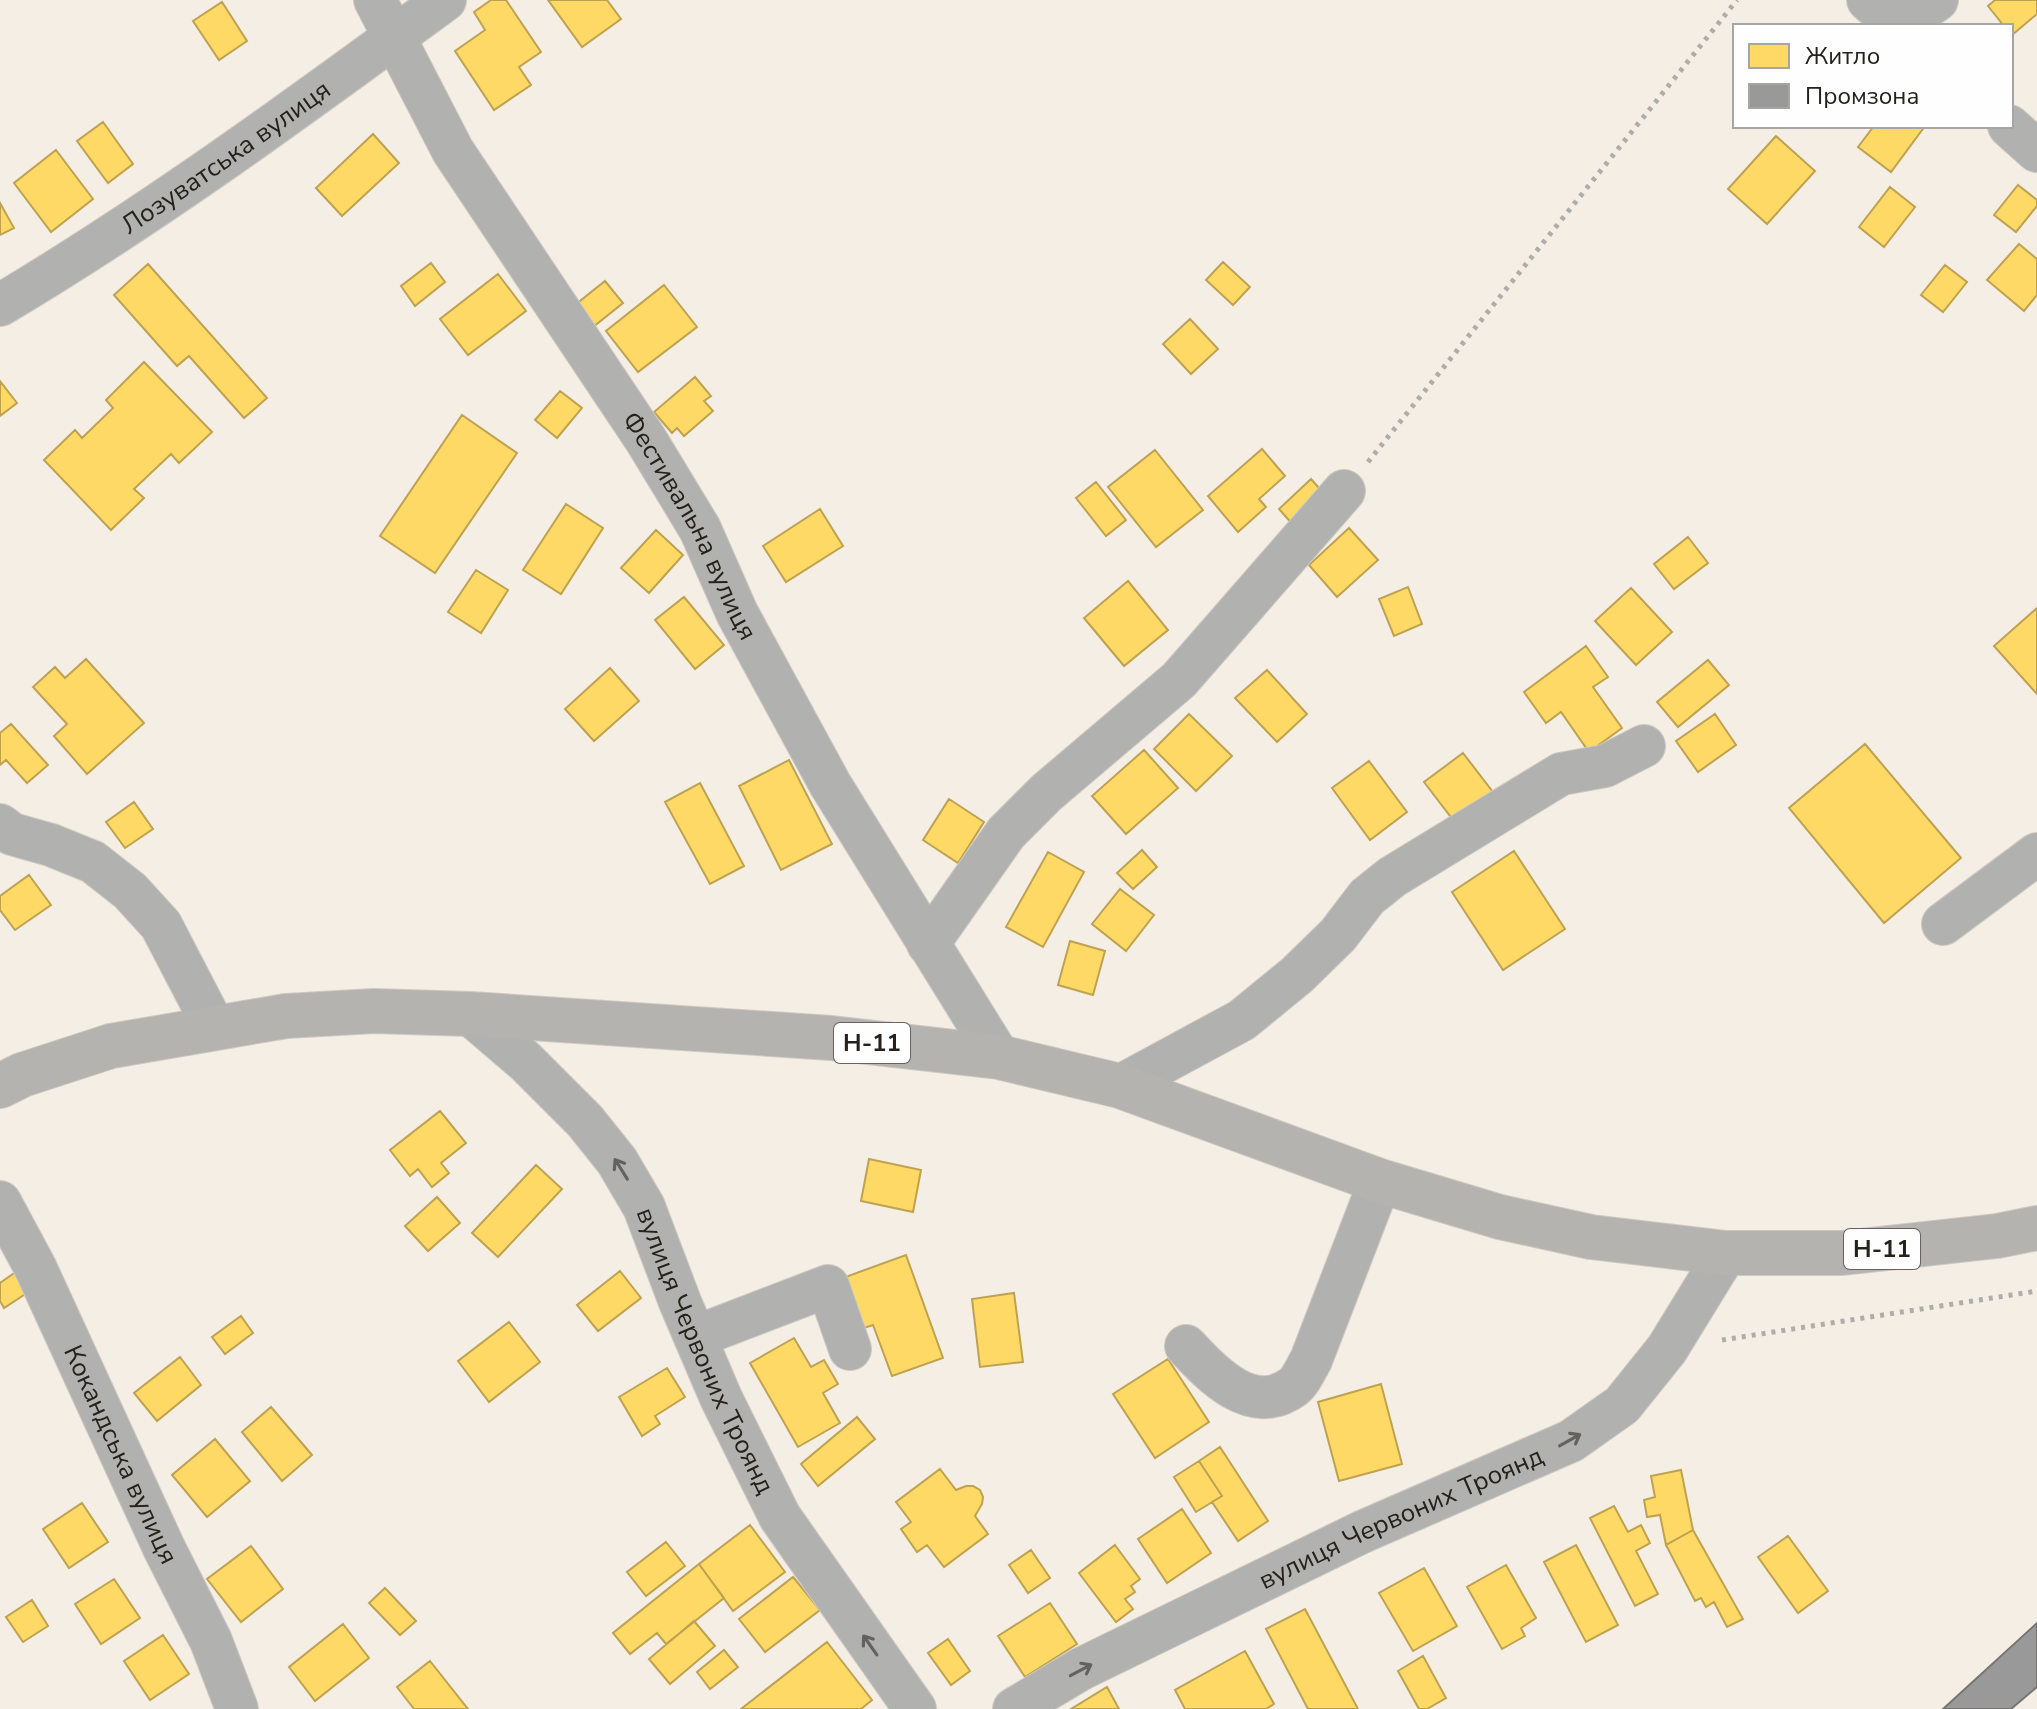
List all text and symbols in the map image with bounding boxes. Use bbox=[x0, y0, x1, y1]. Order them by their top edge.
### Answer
legend bbox=[1733, 24, 2013, 128]
text: Житло bbox=[1805, 40, 1880, 72]
street label: Лозуватська вулиця bbox=[114, 72, 337, 242]
text: Промзона bbox=[1805, 80, 1919, 112]
street label: Фестивальна вулиця bbox=[614, 405, 766, 646]
road number: Н-11 bbox=[834, 1023, 910, 1063]
one-way arrow bbox=[613, 1158, 629, 1181]
street label: вулиця Червоних Троянд bbox=[628, 1202, 783, 1500]
road number: Н-11 bbox=[1844, 1229, 1920, 1269]
street label: Кокандська вулиця bbox=[56, 1339, 187, 1570]
one-way arrow bbox=[1558, 1432, 1581, 1448]
street label: вулиця Червоних Троянд bbox=[1253, 1438, 1549, 1597]
one-way arrow bbox=[862, 1635, 878, 1657]
one-way arrow bbox=[1069, 1661, 1093, 1677]

